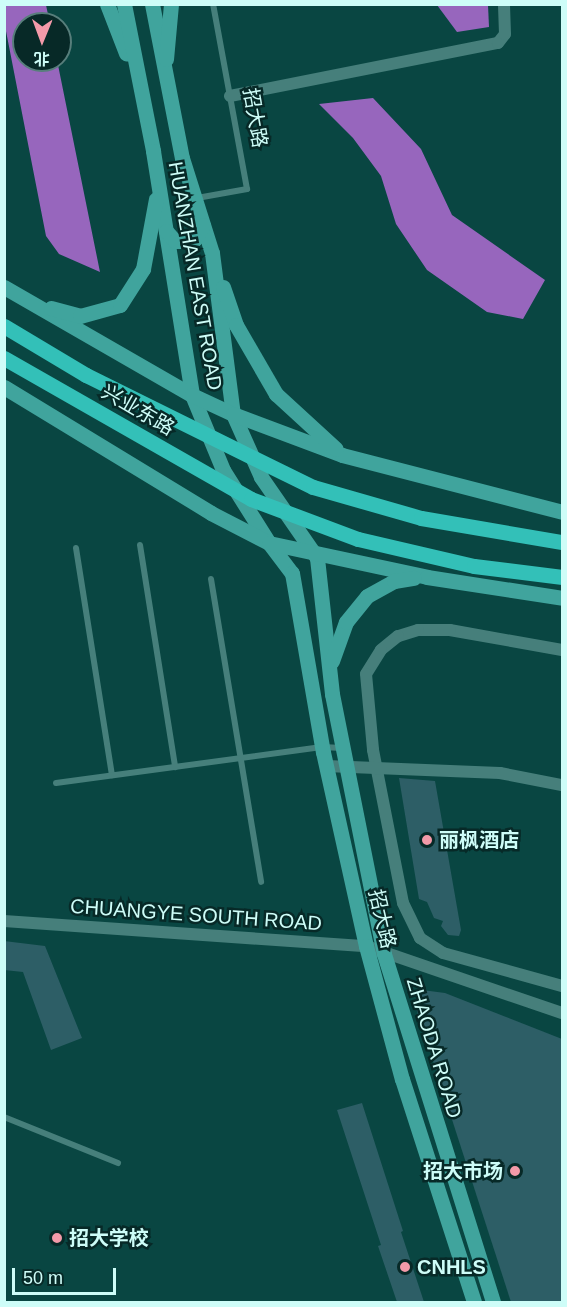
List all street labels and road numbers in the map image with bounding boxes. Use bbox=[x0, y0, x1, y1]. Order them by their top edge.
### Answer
street label: 招大路 bbox=[238, 86, 272, 150]
street label: HUANZHAN EAST ROAD bbox=[163, 160, 227, 392]
street label: 兴业东路 bbox=[97, 380, 179, 440]
street label: 招大路 bbox=[364, 887, 400, 951]
street label: CHUANGYE SOUTH ROAD bbox=[69, 894, 323, 936]
street label: ZHAODA ROAD bbox=[401, 974, 467, 1122]

